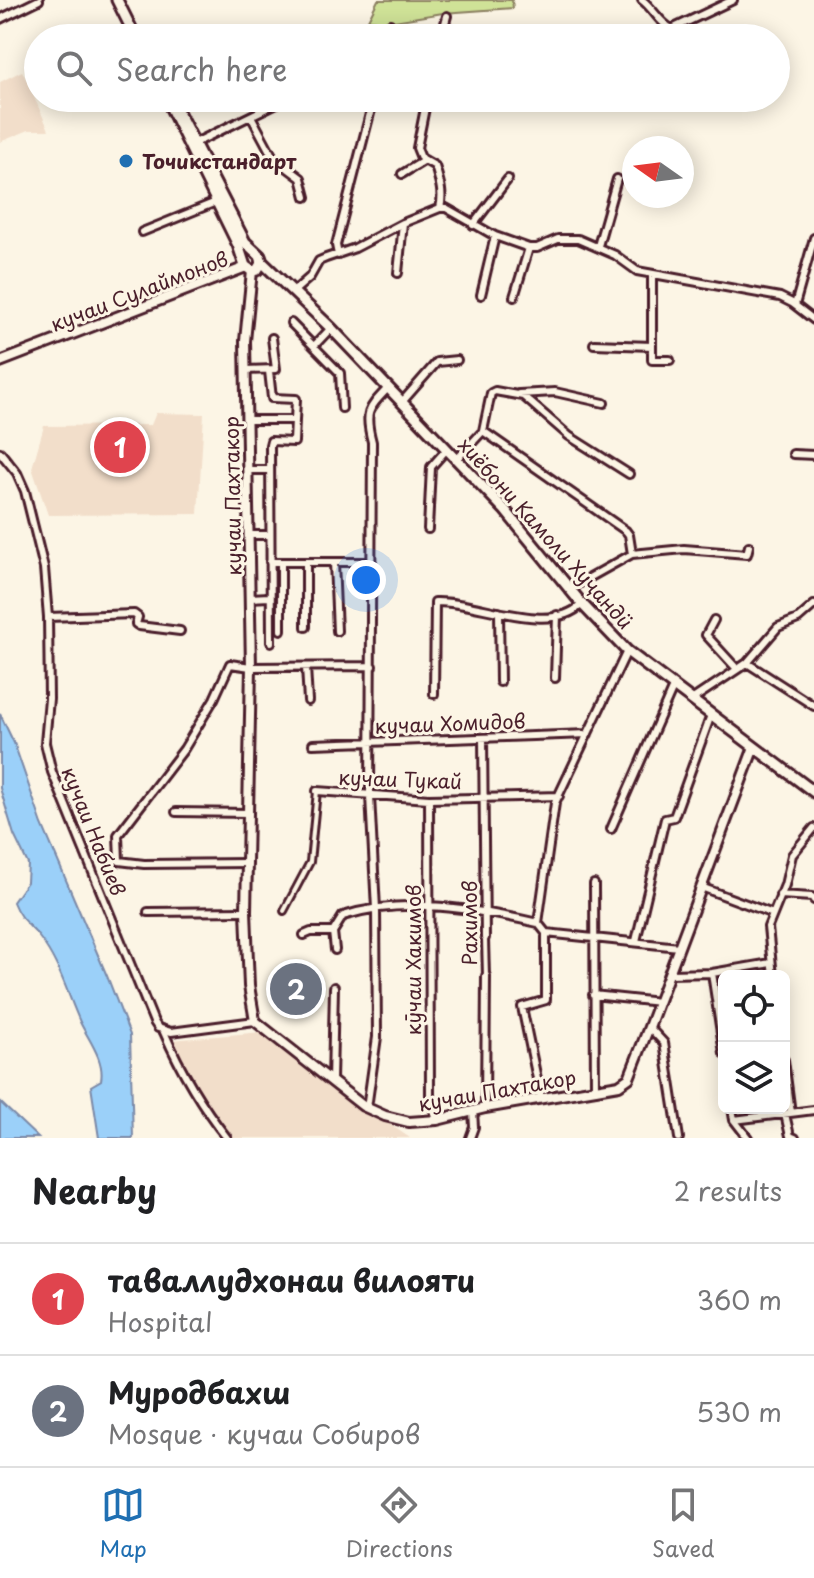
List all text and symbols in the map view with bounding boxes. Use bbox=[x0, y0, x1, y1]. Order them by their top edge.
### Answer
search box bbox=[24, 24, 790, 112]
icon: search bbox=[52, 46, 96, 90]
text: Search here bbox=[116, 46, 288, 91]
north arrow bbox=[622, 136, 694, 208]
place label: Точикстандарт bbox=[142, 146, 297, 176]
marker: Точикстандарт bbox=[117, 152, 135, 170]
street label: кучаи Сулаймонов bbox=[46, 243, 232, 339]
street label: кучаи Пахтакор bbox=[216, 416, 248, 576]
pin: 1 bbox=[94, 417, 146, 477]
street label: хиёбони Камоли Хуҷандӣ bbox=[452, 431, 640, 635]
your location bbox=[346, 560, 386, 600]
street label: кучаи Хомидов bbox=[374, 705, 526, 741]
street label: кучаи Набиев bbox=[54, 762, 134, 900]
street label: кучаи Тукай bbox=[338, 762, 462, 796]
street label: Рахимов bbox=[454, 881, 484, 965]
street label: кӯчаи Хакимов bbox=[398, 885, 428, 1035]
pin: 2 bbox=[270, 959, 322, 1019]
map controls bbox=[718, 970, 790, 1114]
button: locate bbox=[718, 970, 790, 1042]
button: layers bbox=[718, 1042, 790, 1114]
street label: кучаи Пахтакор bbox=[416, 1061, 578, 1119]
text: Nearby bbox=[32, 1164, 157, 1216]
text: 2 results bbox=[674, 1171, 782, 1210]
text: таваллудхонаи вилояти bbox=[108, 1257, 475, 1302]
text: 1 bbox=[52, 1280, 64, 1319]
text: 360 m bbox=[697, 1280, 782, 1319]
text: Hospital bbox=[108, 1302, 212, 1341]
text: Муродбахш bbox=[108, 1369, 290, 1414]
text: 2 bbox=[49, 1392, 67, 1431]
text: 530 m bbox=[696, 1392, 782, 1431]
text: Mosque · кучаи Собиров bbox=[108, 1414, 420, 1453]
tab: Map bbox=[100, 1483, 147, 1564]
tab: Directions bbox=[346, 1483, 453, 1564]
tab: Saved bbox=[652, 1483, 714, 1564]

